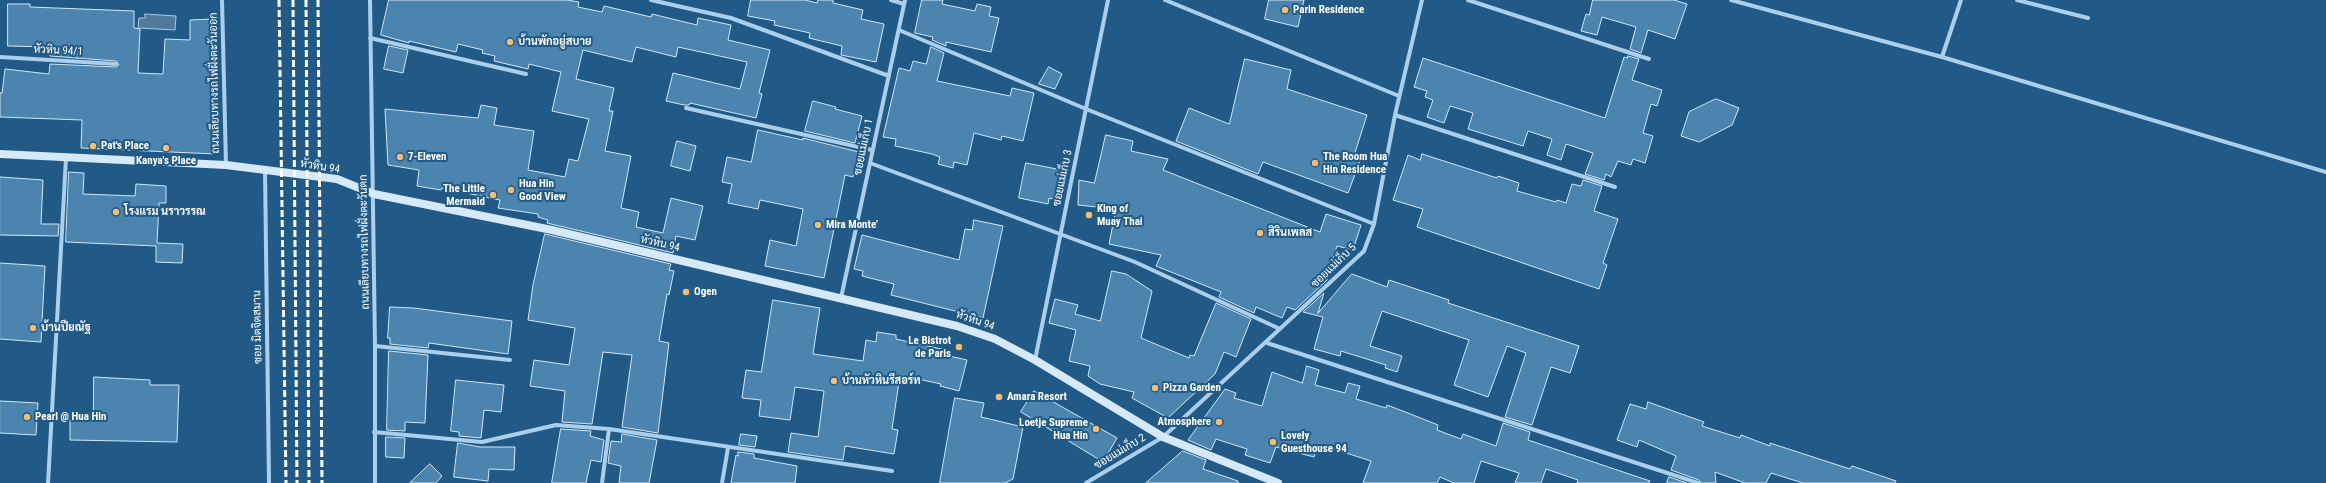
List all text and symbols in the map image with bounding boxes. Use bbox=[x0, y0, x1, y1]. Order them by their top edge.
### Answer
place label: Parin Residence bbox=[1293, 3, 1364, 17]
marker: Parin Residence bbox=[1280, 5, 1290, 15]
street label: ถนนเลียบทางรถไฟฝั่งตะวันออก bbox=[207, 12, 223, 154]
place label: บ้านพักอยู่สบาย bbox=[518, 35, 592, 49]
marker: บ้านพักอยู่สบาย bbox=[505, 37, 515, 47]
street label: หัวหิน 94/1 bbox=[33, 43, 83, 59]
street label: ซอยแม่เก็บ 1 bbox=[852, 118, 876, 176]
place label: Pat's Place bbox=[101, 139, 149, 153]
marker: Pat's Place bbox=[88, 141, 98, 151]
marker: Kanya's Place bbox=[161, 143, 171, 153]
street label: ซอยแม่เก็บ 3 bbox=[1051, 149, 1075, 207]
place label: 7-Eleven bbox=[408, 150, 446, 164]
place label: The Room Hua Hin Residence bbox=[1323, 150, 1387, 176]
marker: 7-Eleven bbox=[395, 152, 405, 162]
place label: Kanya's Place bbox=[136, 154, 196, 168]
street label: หัวหิน 94 bbox=[299, 157, 341, 177]
marker: The Room Hua Hin Residence bbox=[1310, 158, 1320, 168]
street label: ถนนเลียบทางรถไฟฝั่งตะวันตก bbox=[357, 174, 373, 310]
place label: Hua Hin Good View bbox=[519, 177, 566, 203]
place label: The Little Mermaid bbox=[443, 182, 485, 208]
marker: Hua Hin Good View bbox=[506, 185, 516, 195]
marker: The Little Mermaid bbox=[488, 190, 498, 200]
place label: King of Muay Thai bbox=[1097, 202, 1143, 228]
place label: โรงแรม นราวรรณ bbox=[124, 205, 206, 219]
marker: โรงแรม นราวรรณ bbox=[111, 207, 121, 217]
marker: King of Muay Thai bbox=[1084, 210, 1094, 220]
place label: Mira Monte’ bbox=[826, 218, 878, 232]
marker: Mira Monte’ bbox=[813, 220, 823, 230]
place label: สิรินเพลส bbox=[1268, 226, 1312, 240]
marker: สิรินเพลส bbox=[1255, 228, 1265, 238]
street label: หัวหิน 94 bbox=[639, 233, 681, 255]
street label: ซอยแม่เก็บ 5 bbox=[1309, 241, 1359, 291]
place label: Ogen bbox=[694, 285, 717, 299]
marker: Ogen bbox=[681, 287, 691, 297]
street label: ซอย มิตจิตสมาน bbox=[251, 290, 265, 364]
street label: หัวหิน 94 bbox=[954, 308, 996, 334]
place label: บ้านปียณัฐ bbox=[41, 321, 91, 335]
marker: บ้านปียณัฐ bbox=[28, 323, 38, 333]
place label: Le Bistrot de Paris bbox=[908, 334, 951, 360]
marker: Le Bistrot de Paris bbox=[954, 342, 964, 352]
place label: บ้านหัวหินรีสอร์ท bbox=[842, 374, 921, 388]
marker: บ้านหัวหินรีสอร์ท bbox=[829, 376, 839, 386]
place label: Pizza Garden bbox=[1163, 381, 1221, 395]
marker: Pizza Garden bbox=[1150, 383, 1160, 393]
place label: Amara Resort bbox=[1007, 390, 1067, 404]
marker: Amara Resort bbox=[994, 392, 1004, 402]
place label: Pearl @ Hua Hin bbox=[35, 410, 106, 424]
marker: Pearl @ Hua Hin bbox=[22, 412, 32, 422]
place label: Atmosphere bbox=[1158, 415, 1211, 429]
place label: Loetje Supreme Hua Hin bbox=[1019, 416, 1088, 442]
marker: Atmosphere bbox=[1214, 417, 1224, 427]
marker: Loetje Supreme Hua Hin bbox=[1091, 424, 1101, 434]
place label: Lovely Guesthouse 94 bbox=[1281, 429, 1347, 455]
street label: ซอยแม่เก็บ 2 bbox=[1092, 432, 1148, 472]
marker: Lovely Guesthouse 94 bbox=[1268, 437, 1278, 447]

